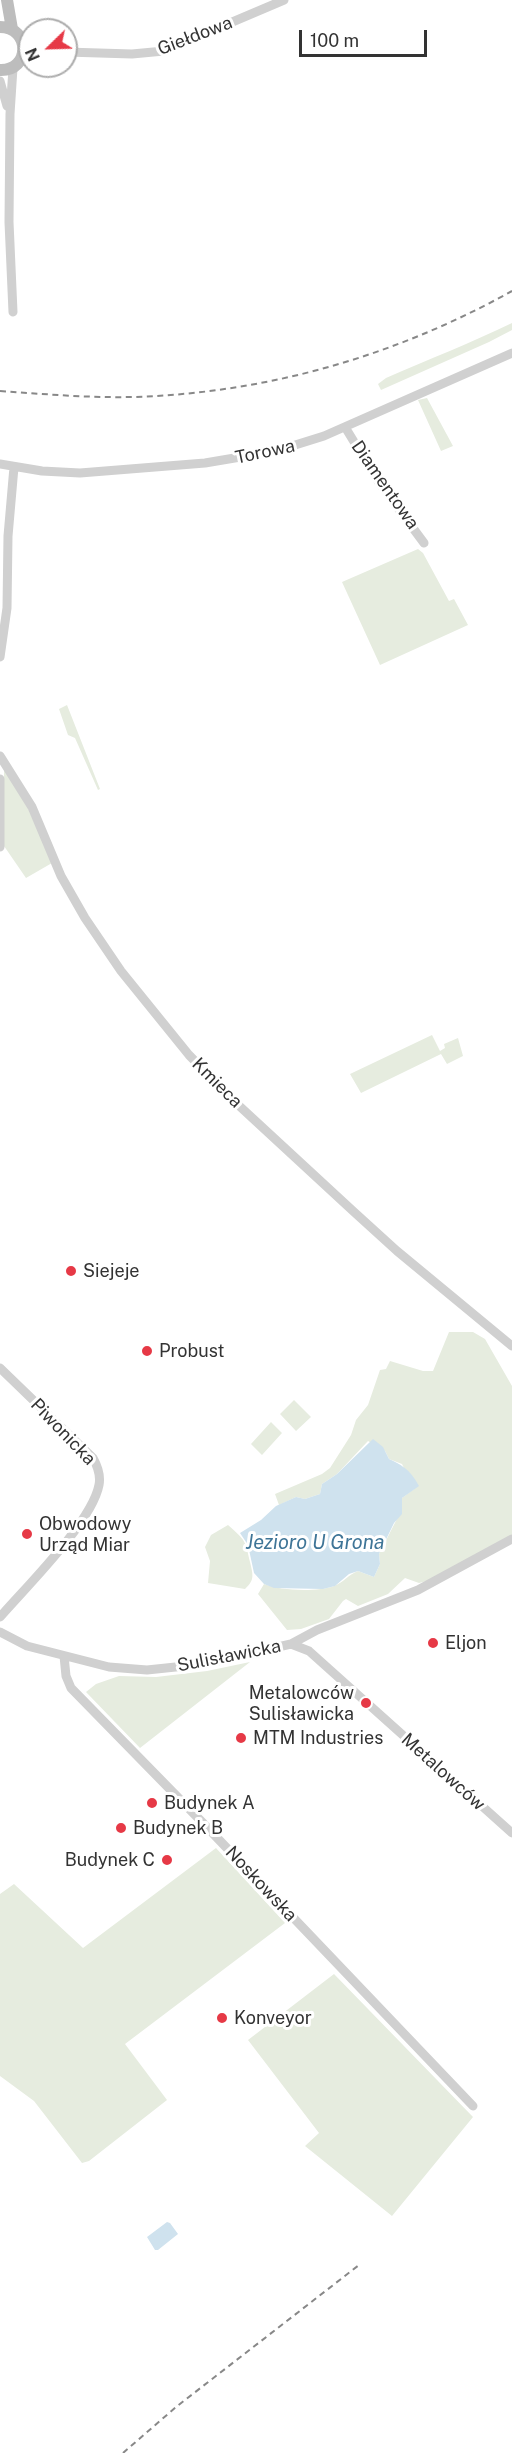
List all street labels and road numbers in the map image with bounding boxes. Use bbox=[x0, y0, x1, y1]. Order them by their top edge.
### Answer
street label: Giełdowa bbox=[155, 12, 235, 60]
street label: Torowa bbox=[233, 435, 297, 469]
street label: Diamentowa bbox=[347, 437, 423, 533]
street label: Kmieca bbox=[187, 1053, 247, 1113]
street label: Piwonicka bbox=[26, 1394, 100, 1470]
street label: Sulisławicka bbox=[175, 1635, 283, 1677]
street label: Metalowców bbox=[397, 1729, 489, 1815]
street label: Noskowska bbox=[221, 1842, 301, 1926]

